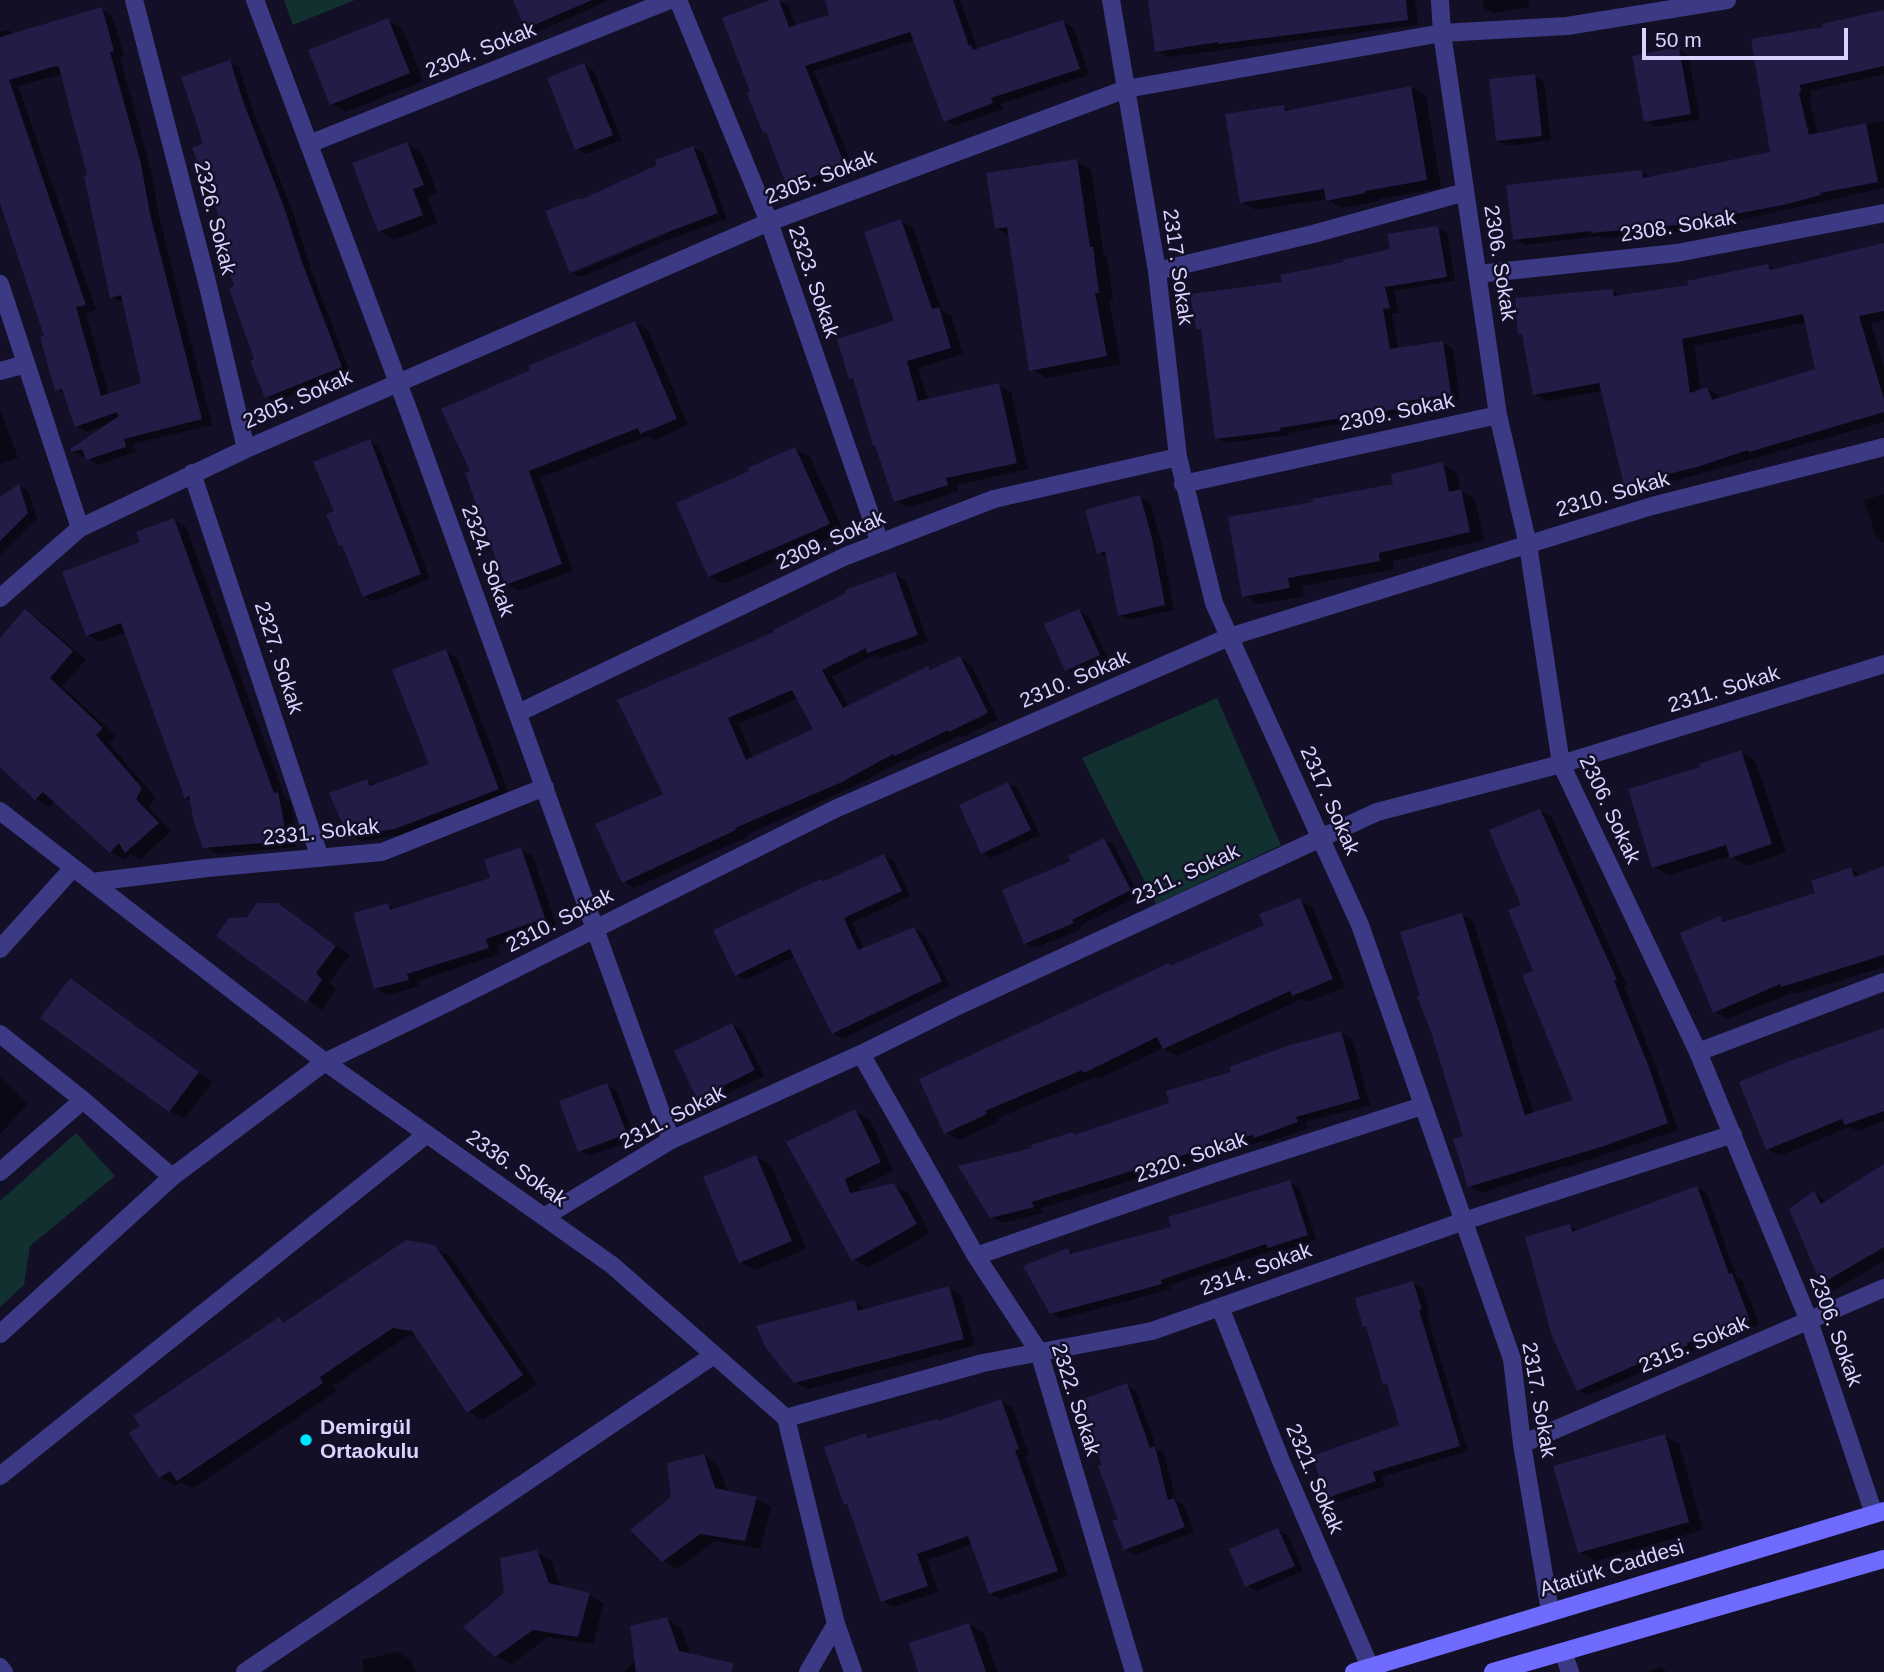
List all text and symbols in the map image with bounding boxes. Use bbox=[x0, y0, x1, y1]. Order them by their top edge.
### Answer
scale bar bbox=[1646, 14, 1853, 58]
street label: 2304. Sokak bbox=[422, 17, 540, 85]
text: 50 m bbox=[1655, 28, 1702, 51]
street label: 2305. Sokak bbox=[762, 145, 880, 211]
street label: 2326. Sokak bbox=[188, 158, 240, 278]
street label: 2306. Sokak bbox=[1477, 203, 1521, 323]
street label: 2308. Sokak bbox=[1618, 205, 1738, 249]
street label: 2317. Sokak bbox=[1156, 207, 1198, 327]
street label: 2323. Sokak bbox=[782, 223, 844, 341]
street label: 2305. Sokak bbox=[240, 365, 356, 435]
street label: 2309. Sokak bbox=[1337, 389, 1457, 437]
street label: 2310. Sokak bbox=[1553, 467, 1673, 523]
street label: 2324. Sokak bbox=[455, 502, 519, 620]
street label: 2309. Sokak bbox=[773, 506, 889, 576]
street label: 2327. Sokak bbox=[248, 599, 308, 717]
street label: 2310. Sokak bbox=[1016, 646, 1134, 714]
street label: 2311. Sokak bbox=[1665, 661, 1783, 719]
street label: 2317. Sokak bbox=[1294, 743, 1364, 859]
street label: 2306. Sokak bbox=[1573, 752, 1645, 868]
street label: 2331. Sokak bbox=[262, 814, 380, 852]
street label: 2311. Sokak bbox=[1128, 839, 1244, 911]
street label: 2310. Sokak bbox=[502, 883, 618, 959]
street label: 2311. Sokak bbox=[616, 1081, 730, 1155]
street label: 2336. Sokak bbox=[461, 1125, 571, 1213]
street label: 2320. Sokak bbox=[1132, 1127, 1250, 1189]
street label: 2314. Sokak bbox=[1197, 1238, 1315, 1302]
street label: 2306. Sokak bbox=[1803, 1272, 1867, 1390]
street label: 2315. Sokak bbox=[1635, 1311, 1753, 1379]
street label: 2317. Sokak bbox=[1515, 1340, 1561, 1460]
street label: 2322. Sokak bbox=[1045, 1341, 1105, 1459]
place label: Demirgül Ortaokulu bbox=[320, 1415, 419, 1465]
street label: 2321. Sokak bbox=[1280, 1420, 1348, 1538]
marker: Demirgül Ortaokulu bbox=[298, 1432, 314, 1448]
street label: Atatürk Caddesi bbox=[1537, 1535, 1687, 1603]

